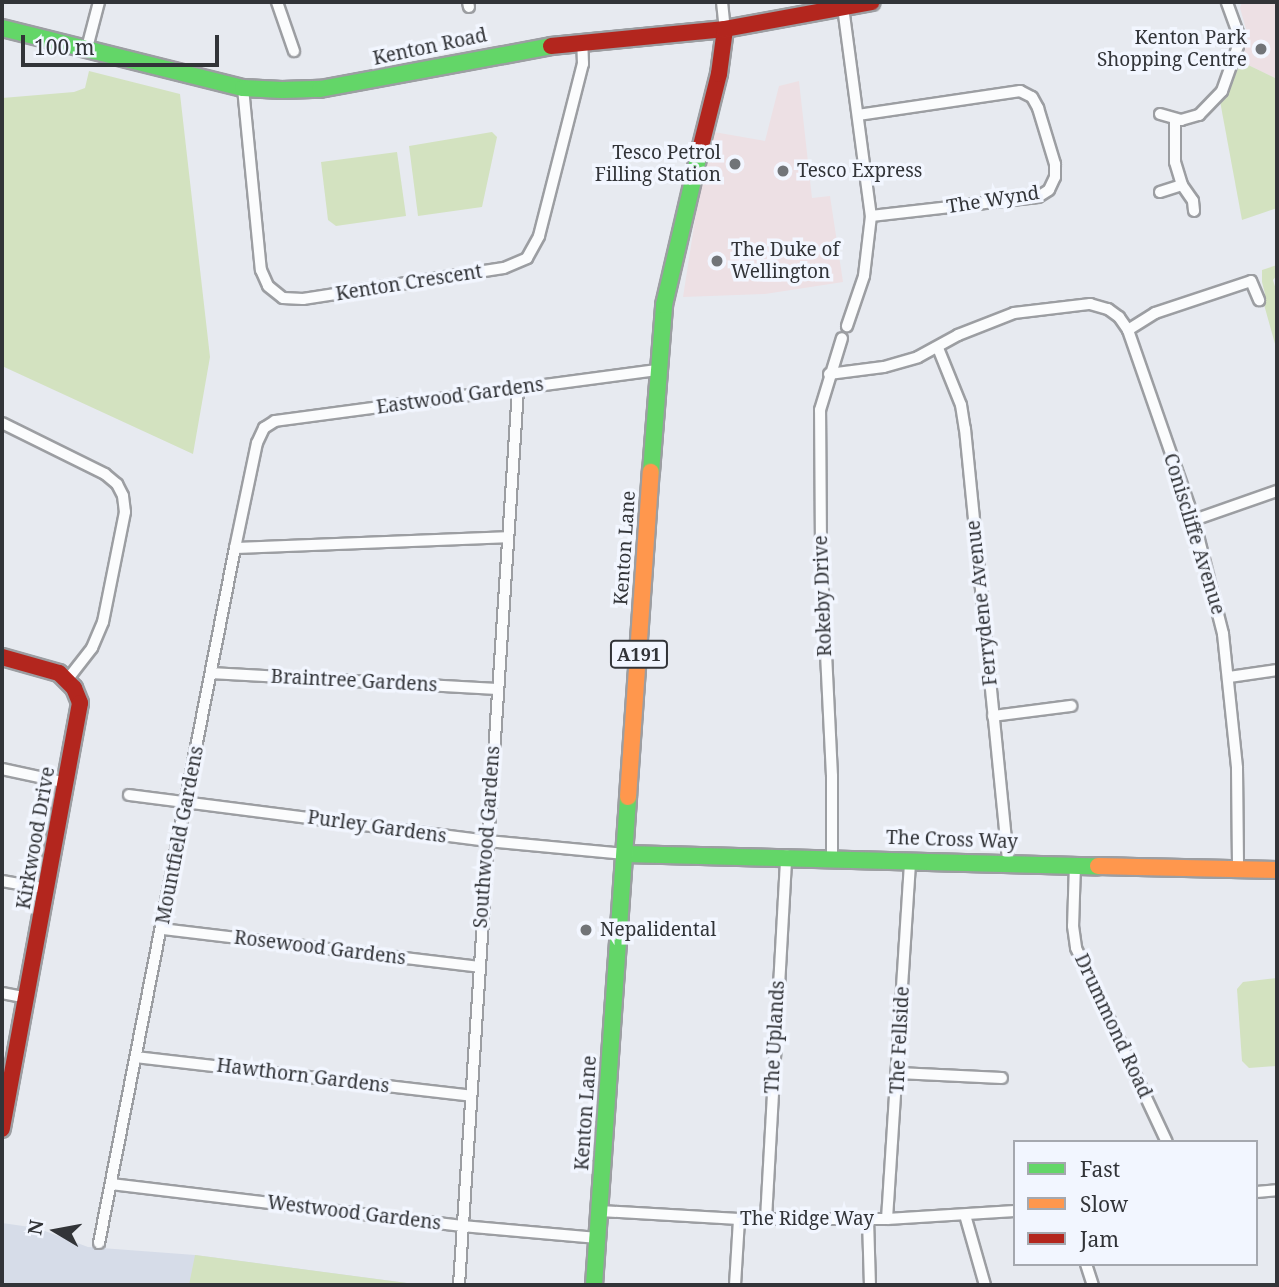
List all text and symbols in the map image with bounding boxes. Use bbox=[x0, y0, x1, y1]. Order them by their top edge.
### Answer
scale bar bbox=[24, 21, 222, 65]
street label: Kenton Road bbox=[371, 24, 489, 70]
place label: Kenton Park Shopping Centre bbox=[1097, 27, 1247, 71]
text: 100 m bbox=[34, 33, 95, 61]
marker: Kenton Park Shopping Centre bbox=[1253, 41, 1269, 57]
place label: Tesco Petrol Filling Station bbox=[595, 142, 721, 186]
marker: Tesco Petrol Filling Station bbox=[727, 156, 743, 172]
place label: Tesco Express bbox=[797, 160, 922, 182]
marker: Tesco Express bbox=[775, 163, 791, 179]
street label: The Wynd bbox=[945, 181, 1041, 219]
place label: The Duke of Wellington bbox=[731, 239, 840, 283]
marker: The Duke of Wellington bbox=[709, 253, 725, 269]
street label: Kenton Crescent bbox=[334, 260, 484, 306]
street label: Eastwood Gardens bbox=[375, 373, 545, 419]
street label: Coniscliffe Avenue bbox=[1159, 451, 1229, 617]
street label: Kenton Lane bbox=[610, 490, 640, 606]
street label: Ferrydene Avenue bbox=[962, 519, 1002, 687]
street label: Rokeby Drive bbox=[809, 535, 837, 657]
road number: A191 bbox=[609, 640, 669, 668]
street label: Braintree Gardens bbox=[270, 665, 438, 697]
street label: Mountfield Gardens bbox=[152, 744, 208, 926]
street label: Southwood Gardens bbox=[469, 745, 505, 929]
street label: Kirkwood Drive bbox=[12, 765, 60, 911]
street label: Purley Gardens bbox=[306, 806, 448, 848]
street label: The Cross Way bbox=[886, 826, 1018, 854]
place label: Nepalidental bbox=[600, 919, 716, 941]
marker: Nepalidental bbox=[578, 922, 594, 938]
street label: Rosewood Gardens bbox=[233, 926, 407, 970]
street label: Drummond Road bbox=[1070, 950, 1156, 1102]
street label: The Uplands bbox=[761, 980, 789, 1094]
street label: The Fellside bbox=[886, 986, 914, 1094]
street label: Hawthorn Gardens bbox=[215, 1054, 391, 1098]
street label: Kenton Lane bbox=[571, 1055, 601, 1171]
legend bbox=[1013, 1140, 1258, 1266]
text: Fast bbox=[1080, 1155, 1120, 1183]
text: Slow bbox=[1080, 1190, 1128, 1218]
street label: Westwood Gardens bbox=[266, 1191, 442, 1235]
north arrow bbox=[21, 1196, 91, 1266]
street label: The Ridge Way bbox=[740, 1208, 874, 1230]
text: N bbox=[21, 1218, 49, 1237]
text: Jam bbox=[1080, 1225, 1119, 1253]

